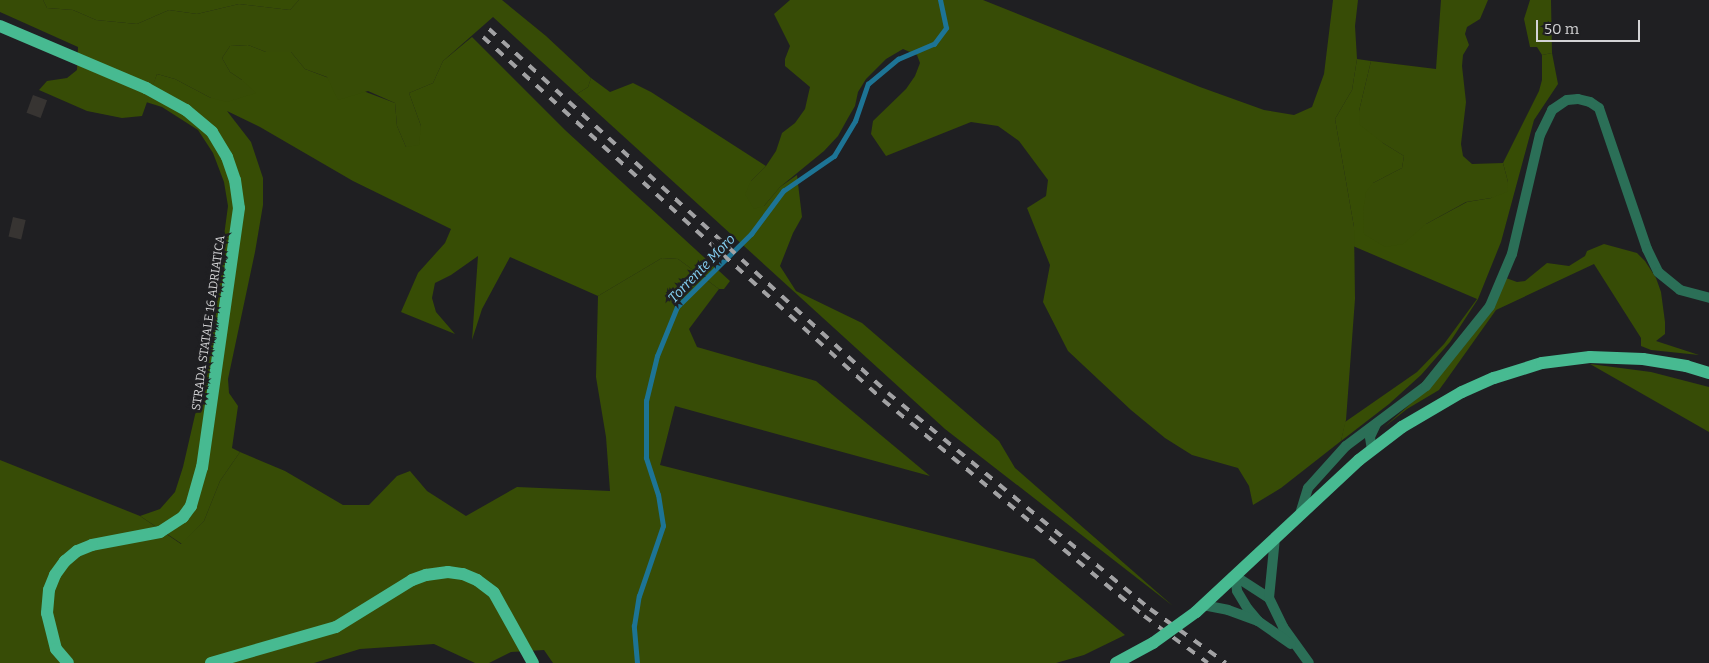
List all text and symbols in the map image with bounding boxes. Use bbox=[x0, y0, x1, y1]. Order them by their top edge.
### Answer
scale bar bbox=[1539, 10, 1643, 42]
text: 50 m bbox=[1544, 20, 1579, 38]
water label: Torrente Moro bbox=[665, 231, 739, 307]
street label: STRADA STATALE 16 ADRIATICA bbox=[190, 234, 228, 412]

